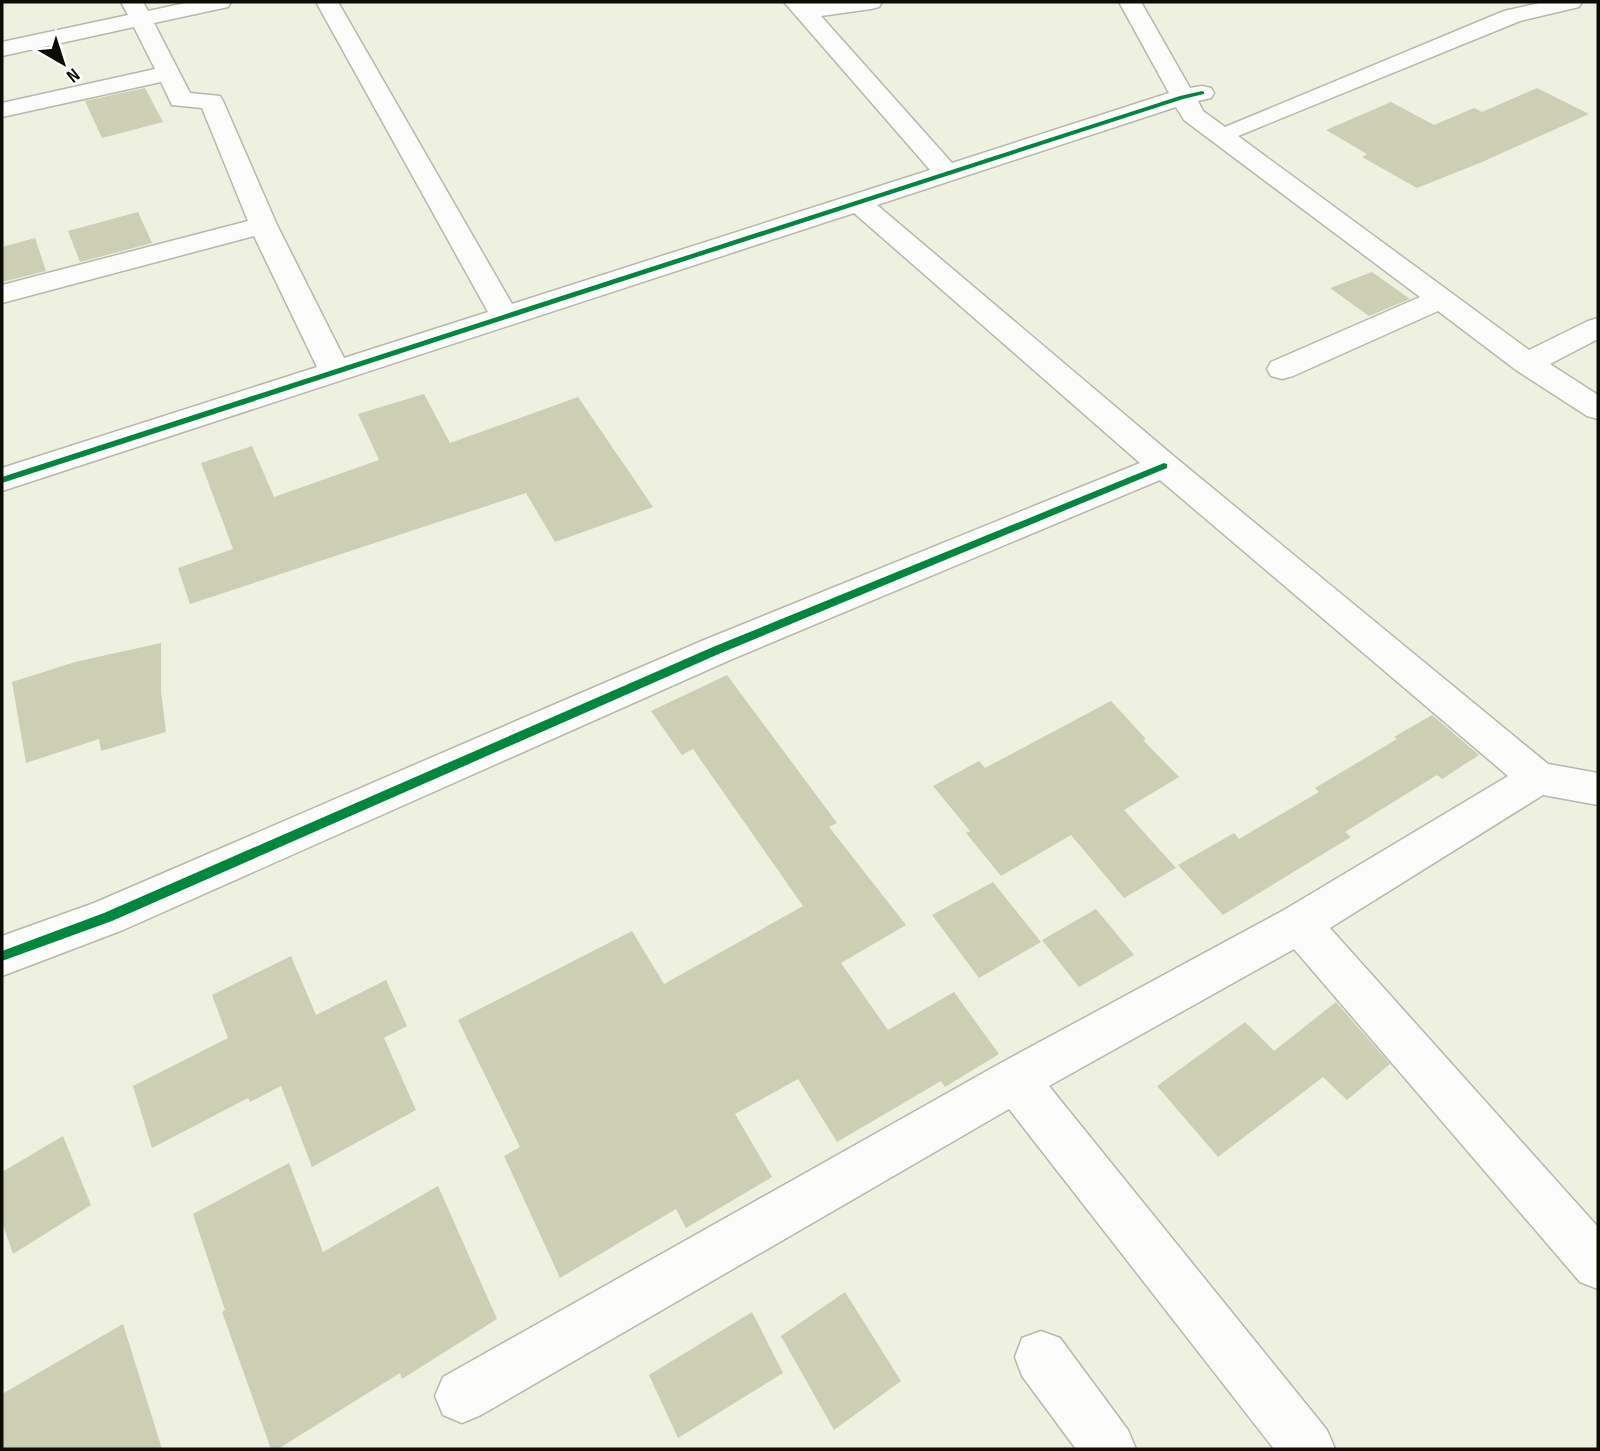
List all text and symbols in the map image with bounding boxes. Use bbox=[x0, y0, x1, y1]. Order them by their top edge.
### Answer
north arrow bbox=[28, 28, 98, 98]
text: N bbox=[62, 63, 84, 87]

